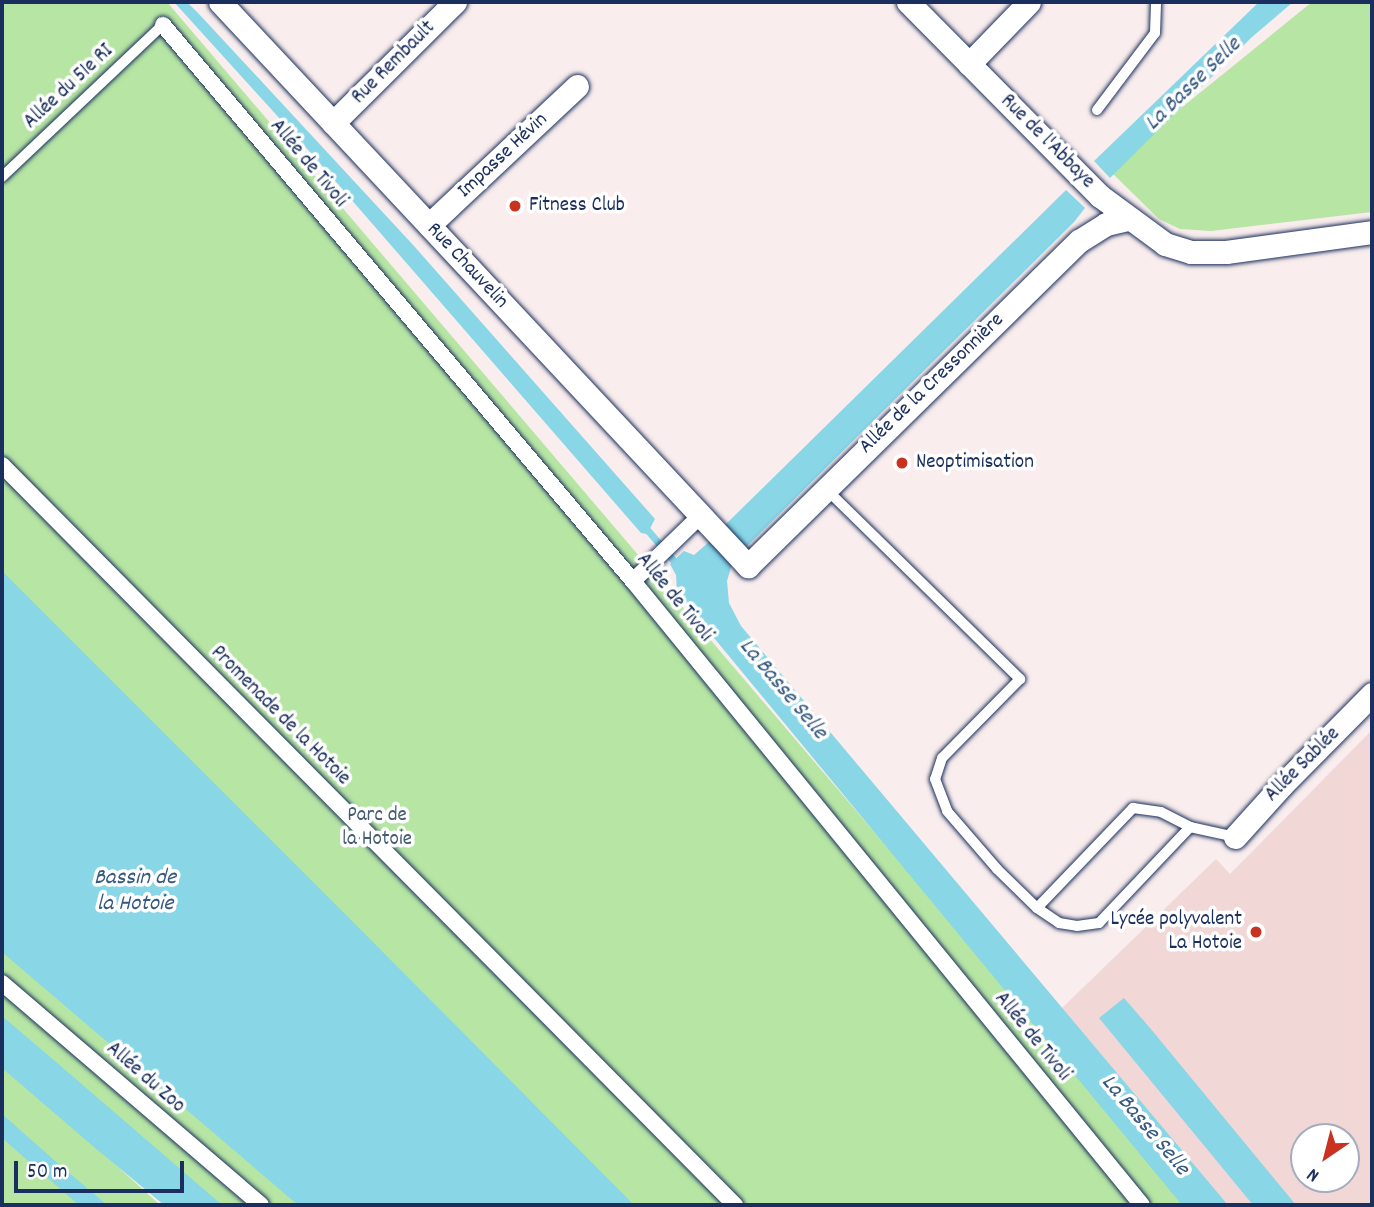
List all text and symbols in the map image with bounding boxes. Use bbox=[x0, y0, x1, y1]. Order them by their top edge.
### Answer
street label: Rue Rembault bbox=[347, 16, 441, 110]
water label: La Basse Selle bbox=[1140, 32, 1248, 138]
street label: Allée du 51e RI bbox=[19, 39, 119, 135]
street label: Rue de l'Abbaye bbox=[994, 89, 1100, 195]
street label: Impasse Hévin bbox=[453, 108, 553, 204]
street label: Allée de Tivoli bbox=[264, 115, 352, 213]
place label: Fitness Club bbox=[529, 193, 625, 219]
marker: Fitness Club bbox=[507, 198, 523, 214]
street label: Rue Chauvelin bbox=[421, 218, 513, 314]
street label: Allée de la Cressonnière bbox=[854, 308, 1010, 460]
place label: Neoptimisation bbox=[916, 450, 1034, 476]
marker: Neoptimisation bbox=[894, 455, 910, 471]
street label: Allée de Tivoli bbox=[630, 548, 718, 648]
water label: La Basse Selle bbox=[732, 634, 832, 746]
street label: Promenade de la Hotoie bbox=[205, 641, 355, 791]
street label: Allée Sablée bbox=[1260, 722, 1346, 808]
park label: Parc de la Hotoie bbox=[342, 803, 412, 853]
water label: Bassin de la Hotoie bbox=[94, 865, 176, 919]
place label: Lycée polyvalent La Hotoie bbox=[1111, 907, 1242, 957]
marker: Lycée polyvalent La Hotoie bbox=[1248, 924, 1264, 940]
street label: Allée de Tivoli bbox=[988, 987, 1076, 1087]
street label: Allée du Zoo bbox=[100, 1037, 190, 1119]
water label: La Basse Selle bbox=[1094, 1070, 1194, 1182]
north arrow bbox=[1290, 1123, 1360, 1193]
scale bar bbox=[18, 1148, 187, 1192]
text: 50 m bbox=[27, 1158, 67, 1188]
text: N bbox=[1302, 1160, 1325, 1188]

